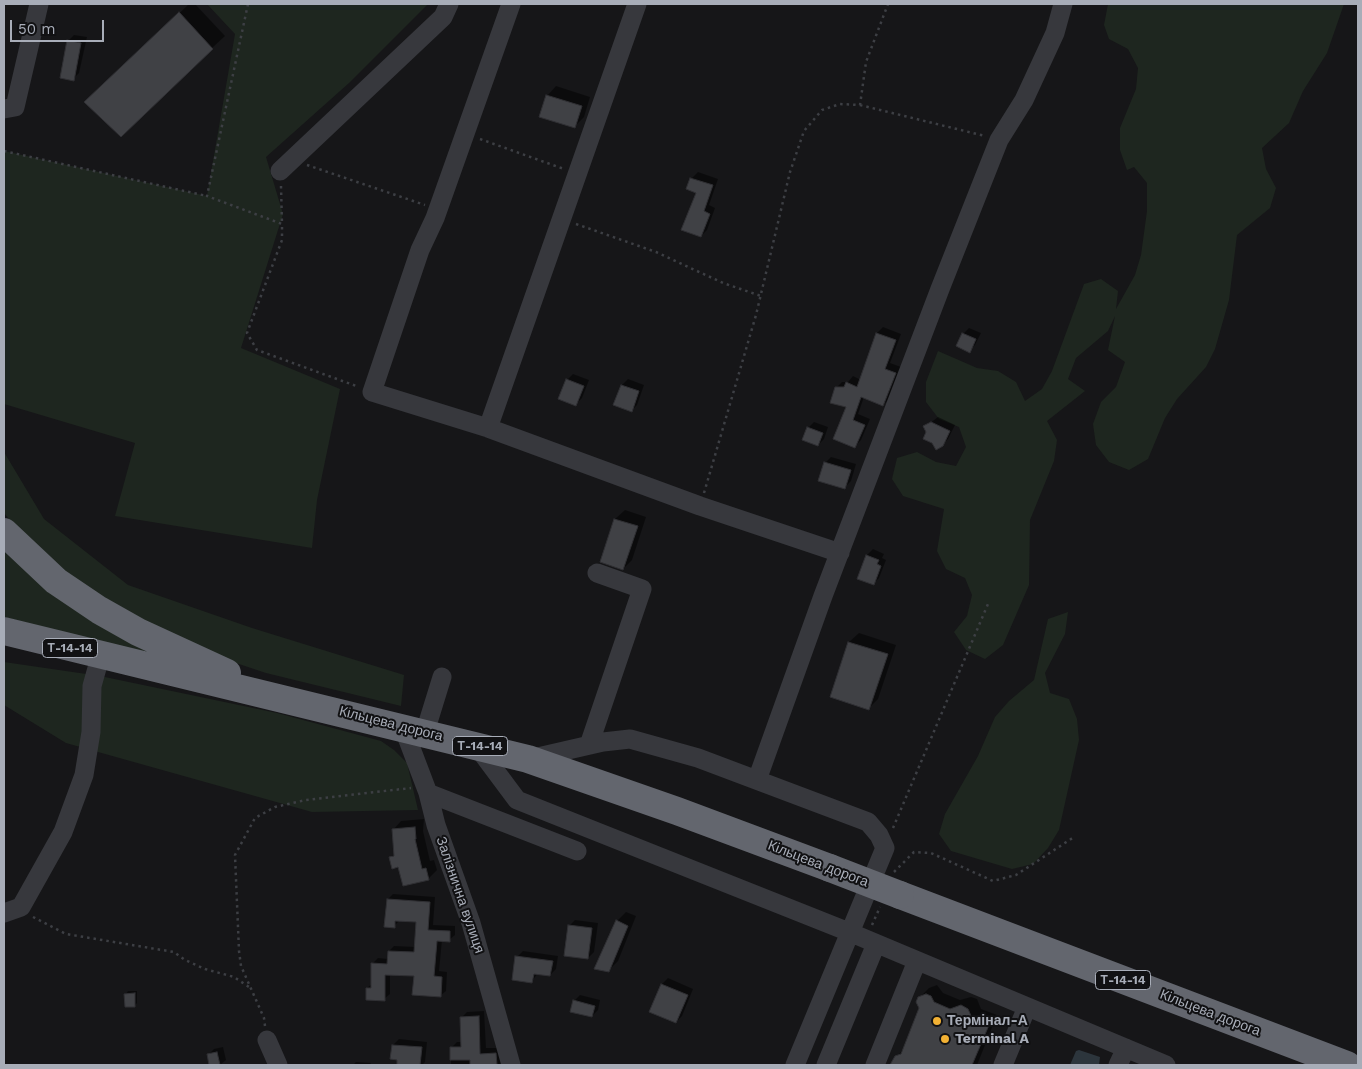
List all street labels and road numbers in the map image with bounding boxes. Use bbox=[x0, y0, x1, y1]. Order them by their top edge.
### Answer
road number: Т-14-14 bbox=[42, 638, 98, 658]
street label: Кільцева дорога bbox=[337, 703, 445, 745]
road number: Т-14-14 bbox=[452, 736, 508, 756]
street label: Залізнична вулиця bbox=[432, 834, 488, 956]
street label: Кільцева дорога bbox=[765, 837, 871, 891]
road number: Т-14-14 bbox=[1096, 970, 1150, 990]
street label: Кільцева дорога bbox=[1157, 986, 1263, 1040]

